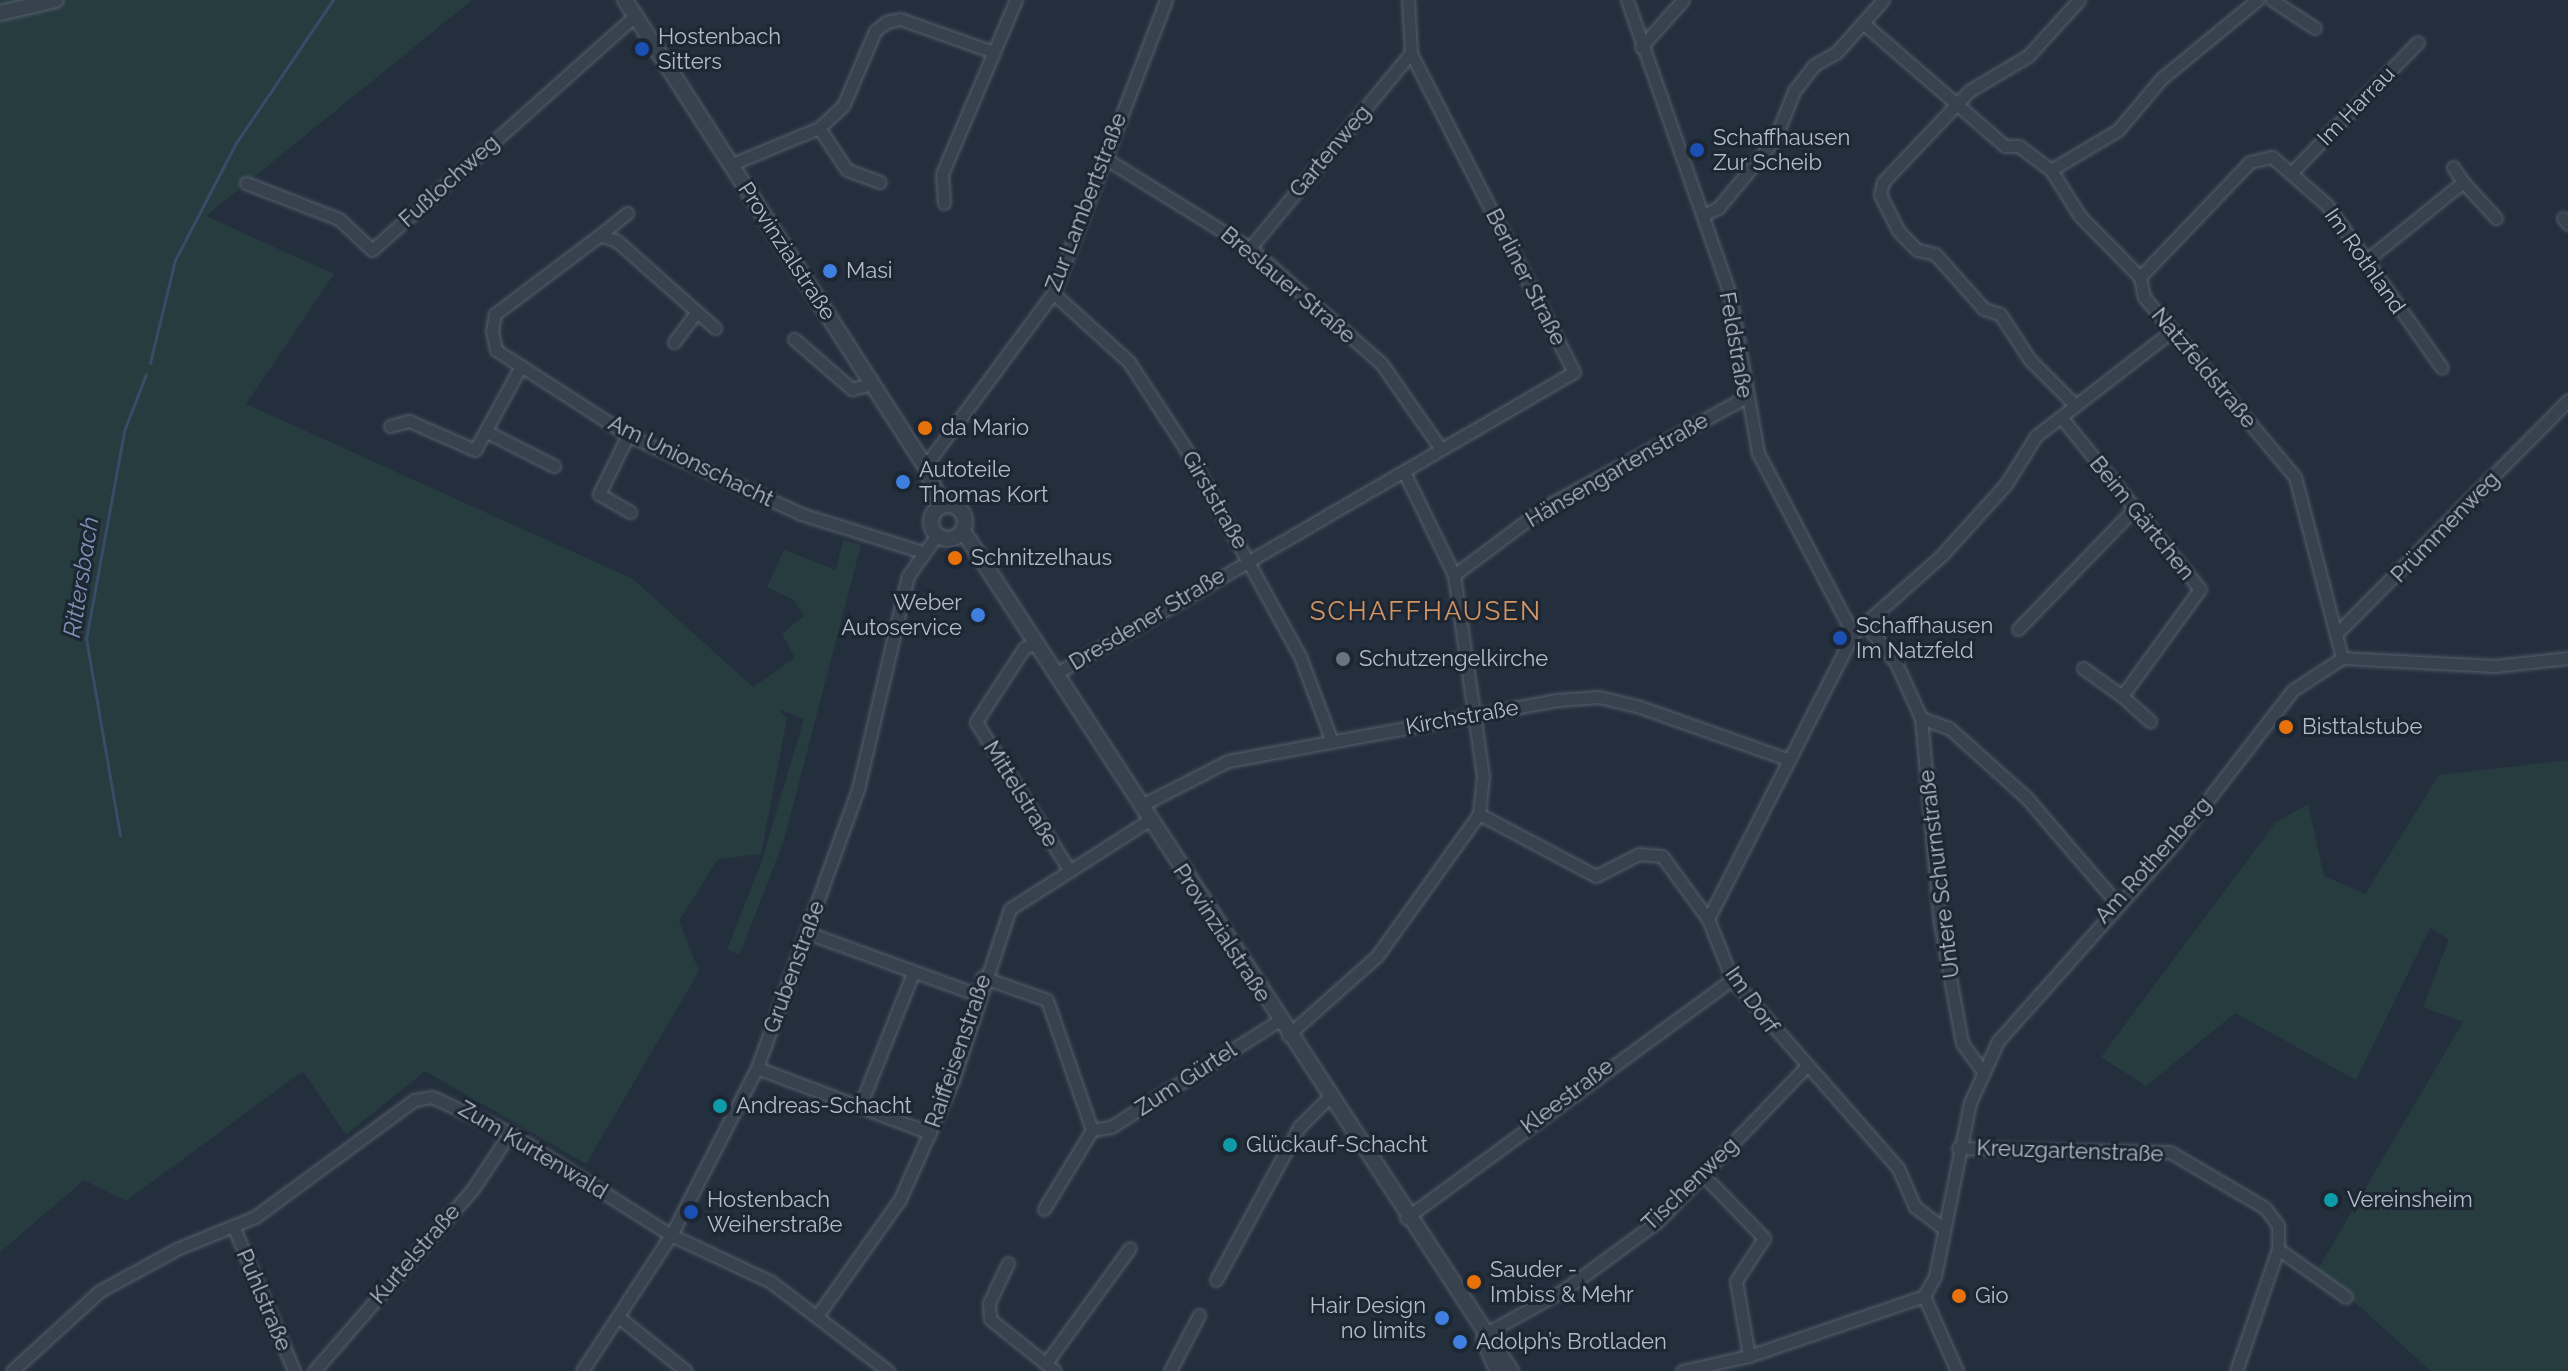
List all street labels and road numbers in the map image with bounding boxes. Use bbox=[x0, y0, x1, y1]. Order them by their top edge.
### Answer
street label: Im Harrau bbox=[2312, 61, 2400, 151]
street label: Gartenweg bbox=[1284, 100, 1376, 202]
street label: Zur Lambertstraße bbox=[1040, 109, 1132, 295]
street label: Fußlochweg bbox=[394, 129, 504, 233]
street label: Provinzialstraße bbox=[733, 177, 841, 325]
street label: Im Rothland bbox=[2319, 203, 2411, 319]
street label: Berliner Straße bbox=[1480, 204, 1572, 350]
street label: Breslauer Straße bbox=[1215, 221, 1361, 349]
street label: Feldstraße bbox=[1714, 290, 1758, 400]
street label: Natzfeldstraße bbox=[2146, 302, 2262, 434]
street label: Hänsengartenstraße bbox=[1521, 407, 1713, 533]
street label: Am Unionschacht bbox=[604, 410, 778, 512]
street label: Girststraße bbox=[1176, 446, 1254, 554]
street label: Beim Gärtchen bbox=[2084, 451, 2200, 585]
street label: Prümmenweg bbox=[2385, 466, 2505, 588]
street label: Dresdener Straße bbox=[1064, 562, 1230, 676]
street label: Kirchstraße bbox=[1404, 694, 1520, 740]
street label: Mittelstraße bbox=[978, 736, 1064, 852]
street label: Untere Schurnstraße bbox=[1913, 768, 1965, 980]
street label: Am Rothenberg bbox=[2089, 791, 2217, 929]
street label: Provinzialstraße bbox=[1168, 859, 1276, 1007]
street label: Grubenstraße bbox=[758, 897, 830, 1037]
street label: Im Dorf bbox=[1720, 962, 1784, 1038]
street label: Raiffeisenstraße bbox=[919, 971, 997, 1131]
street label: Zum Gürtel bbox=[1131, 1037, 1241, 1121]
street label: Kleestraße bbox=[1516, 1053, 1618, 1139]
street label: Zum Kurtenwald bbox=[454, 1095, 612, 1205]
street label: Tischenweg bbox=[1637, 1132, 1743, 1236]
street label: Kreuzgartenstraße bbox=[1976, 1135, 2164, 1167]
street label: Kurtelstraße bbox=[365, 1199, 465, 1309]
street label: Puhlstraße bbox=[231, 1245, 297, 1355]

